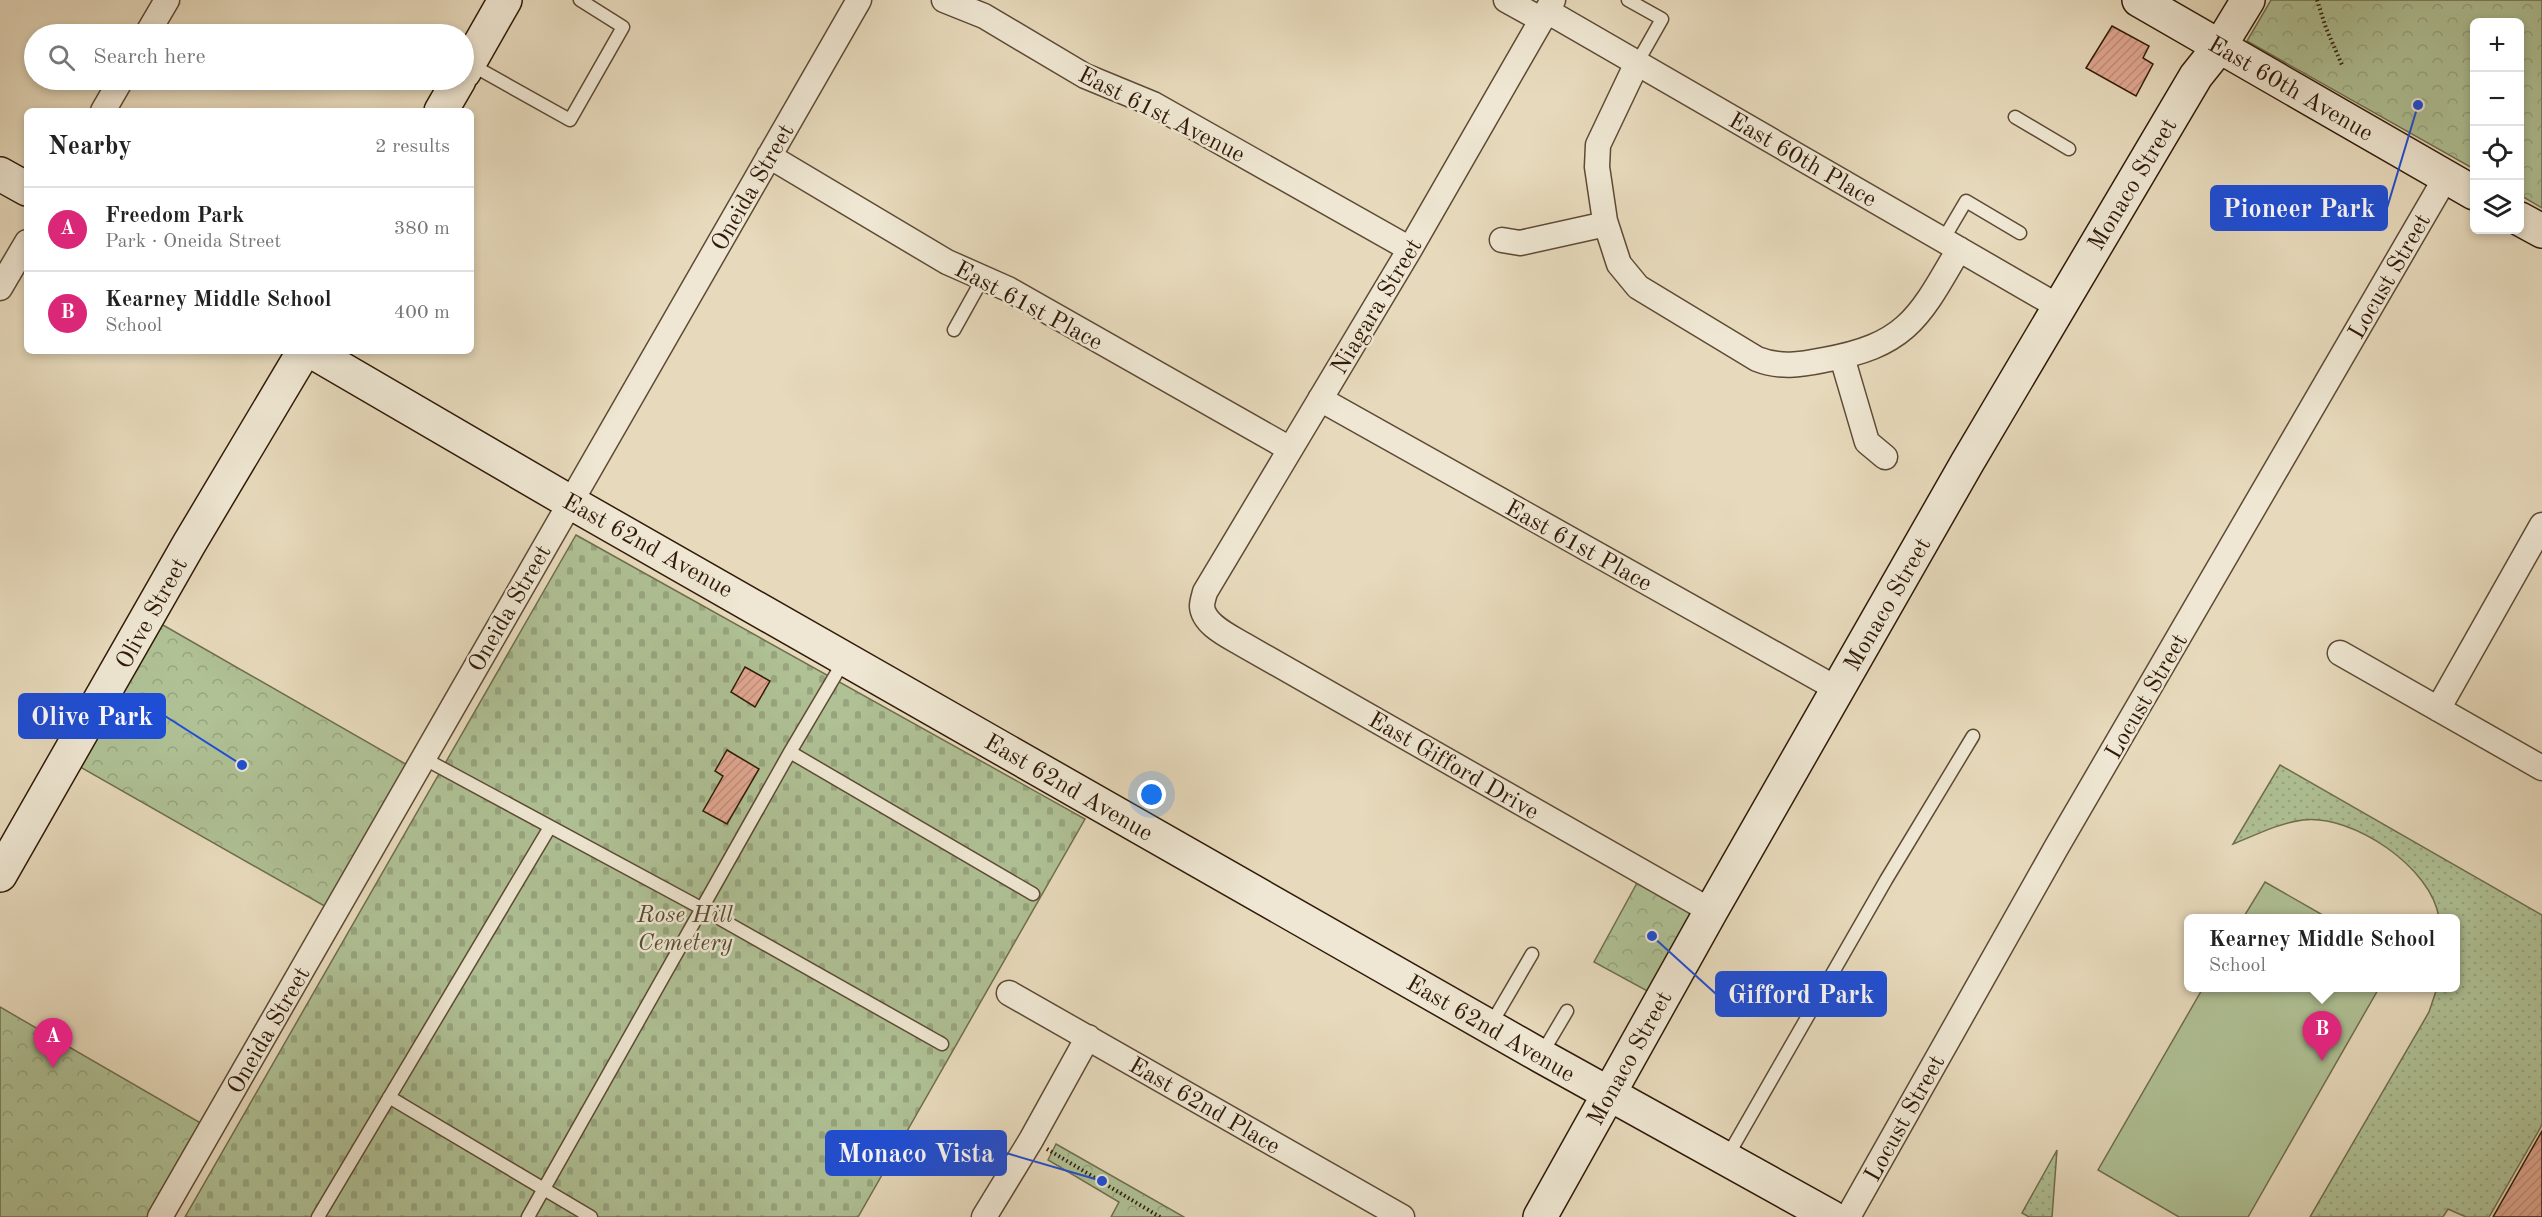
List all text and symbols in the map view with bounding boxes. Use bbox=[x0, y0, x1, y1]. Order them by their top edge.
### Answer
map controls bbox=[2470, 18, 2524, 234]
button: + bbox=[2470, 18, 2524, 72]
search box bbox=[24, 24, 474, 90]
street label: East 60th Avenue bbox=[2203, 33, 2377, 147]
icon: search bbox=[45, 41, 78, 74]
text: Search here bbox=[93, 46, 206, 68]
street label: East 61st Avenue bbox=[1074, 63, 1248, 168]
button: − bbox=[2470, 72, 2524, 126]
street label: East 60th Place bbox=[1724, 109, 1880, 213]
street label: Monaco Street bbox=[2085, 115, 2183, 255]
street label: Oneida Street bbox=[708, 121, 800, 255]
button: locate bbox=[2470, 126, 2524, 180]
text: Nearby bbox=[48, 134, 132, 160]
text: 2 results bbox=[375, 137, 450, 157]
button: layers bbox=[2470, 180, 2524, 234]
callout: Pioneer Park bbox=[2211, 186, 2387, 230]
text: Pioneer Park bbox=[2223, 197, 2376, 223]
text: Freedom Park bbox=[105, 205, 244, 227]
street label: Locust Street bbox=[2345, 210, 2436, 344]
text: A bbox=[60, 219, 75, 239]
text: 380 m bbox=[394, 219, 450, 239]
text: Park · Oneida Street bbox=[105, 232, 281, 252]
street label: Niagara Street bbox=[1328, 235, 1428, 379]
street label: East 61st Place bbox=[950, 258, 1106, 356]
text: Kearney Middle School bbox=[105, 289, 332, 311]
text: B bbox=[60, 303, 75, 323]
text: 400 m bbox=[394, 303, 450, 323]
text: School bbox=[105, 316, 162, 336]
street label: East 62nd Avenue bbox=[558, 490, 736, 603]
street label: East 61st Place bbox=[1501, 497, 1655, 597]
street label: Monaco Street bbox=[1841, 534, 1937, 676]
street label: Oneida Street bbox=[465, 542, 557, 676]
street label: Olive Street bbox=[113, 554, 193, 673]
street label: Locust Street bbox=[2102, 630, 2193, 764]
callout: Olive Park bbox=[19, 694, 165, 738]
text: Olive Park bbox=[31, 705, 154, 731]
street label: East Gifford Drive bbox=[1364, 708, 1542, 825]
street label: East 62nd Avenue bbox=[980, 731, 1156, 847]
your location bbox=[1137, 780, 1166, 809]
park label: Rose Hill Cemetery bbox=[636, 904, 733, 956]
popup bbox=[2184, 914, 2460, 992]
text: Kearney Middle School bbox=[2209, 929, 2435, 951]
text: School bbox=[2209, 956, 2266, 976]
street label: Oneida Street bbox=[224, 964, 316, 1098]
street label: East 62nd Avenue bbox=[1402, 972, 1578, 1088]
callout: Gifford Park bbox=[1716, 972, 1886, 1016]
text: Gifford Park bbox=[1728, 983, 1875, 1009]
street label: Monaco Street bbox=[1584, 988, 1677, 1130]
pin: B bbox=[2302, 1012, 2342, 1061]
pin: A bbox=[34, 1018, 72, 1068]
street label: Locust Street bbox=[1861, 1052, 1950, 1186]
street label: East 62nd Place bbox=[1124, 1054, 1284, 1160]
callout: Monaco Vista bbox=[826, 1131, 1006, 1175]
text: Monaco Vista bbox=[838, 1142, 994, 1168]

